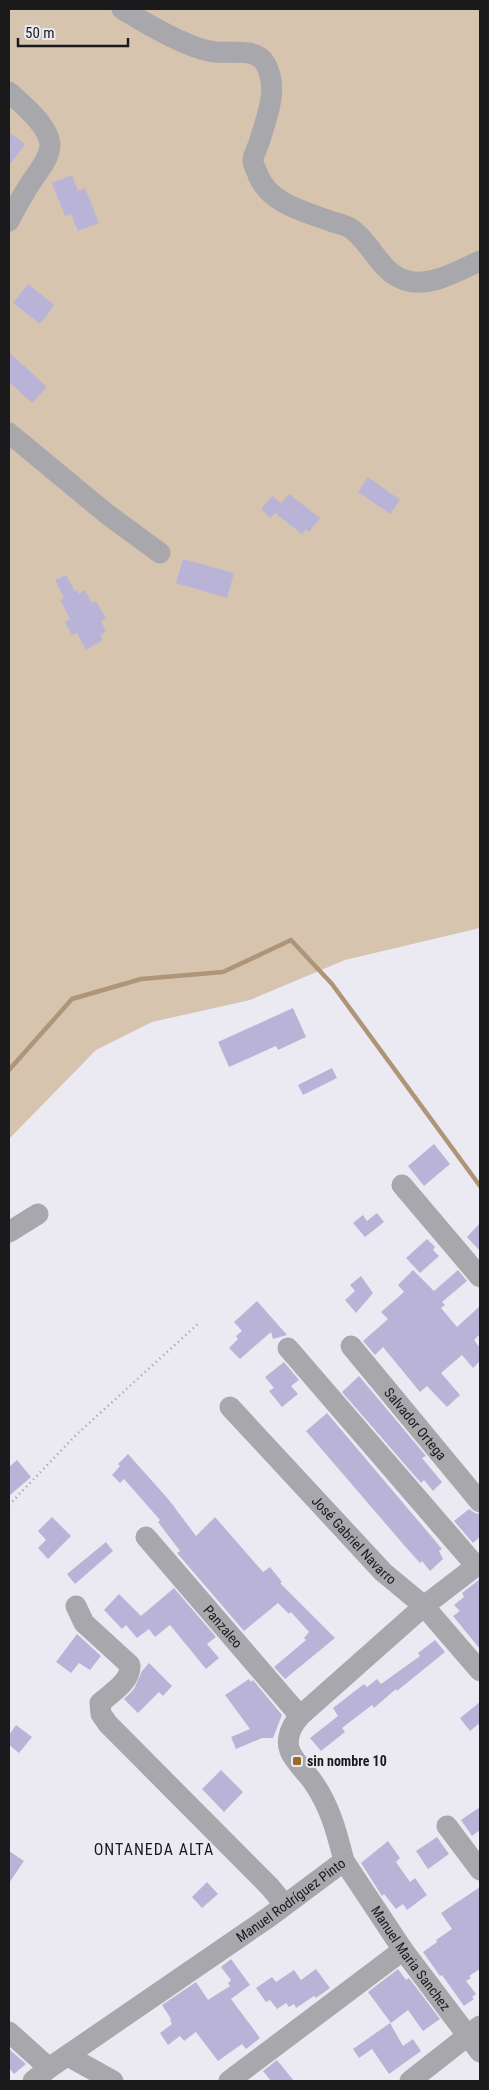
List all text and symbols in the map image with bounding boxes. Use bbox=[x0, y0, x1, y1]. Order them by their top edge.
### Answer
scale bar bbox=[18, 15, 128, 47]
text: 50 m bbox=[25, 24, 55, 42]
street label: Salvador Ortega bbox=[381, 1385, 450, 1463]
street label: José Gabriel Navarro bbox=[309, 1493, 400, 1588]
street label: Panzaleo bbox=[200, 1602, 246, 1651]
place label: sin nombre 10 bbox=[307, 1753, 387, 1769]
marker: sin nombre 10 bbox=[291, 1755, 303, 1767]
district label: ONTANEDA ALTA bbox=[94, 1840, 214, 1859]
street label: Manuel Rodríguez Pinto bbox=[233, 1855, 348, 1945]
street label: Manuel Maria Sanchez bbox=[368, 1903, 454, 2014]

